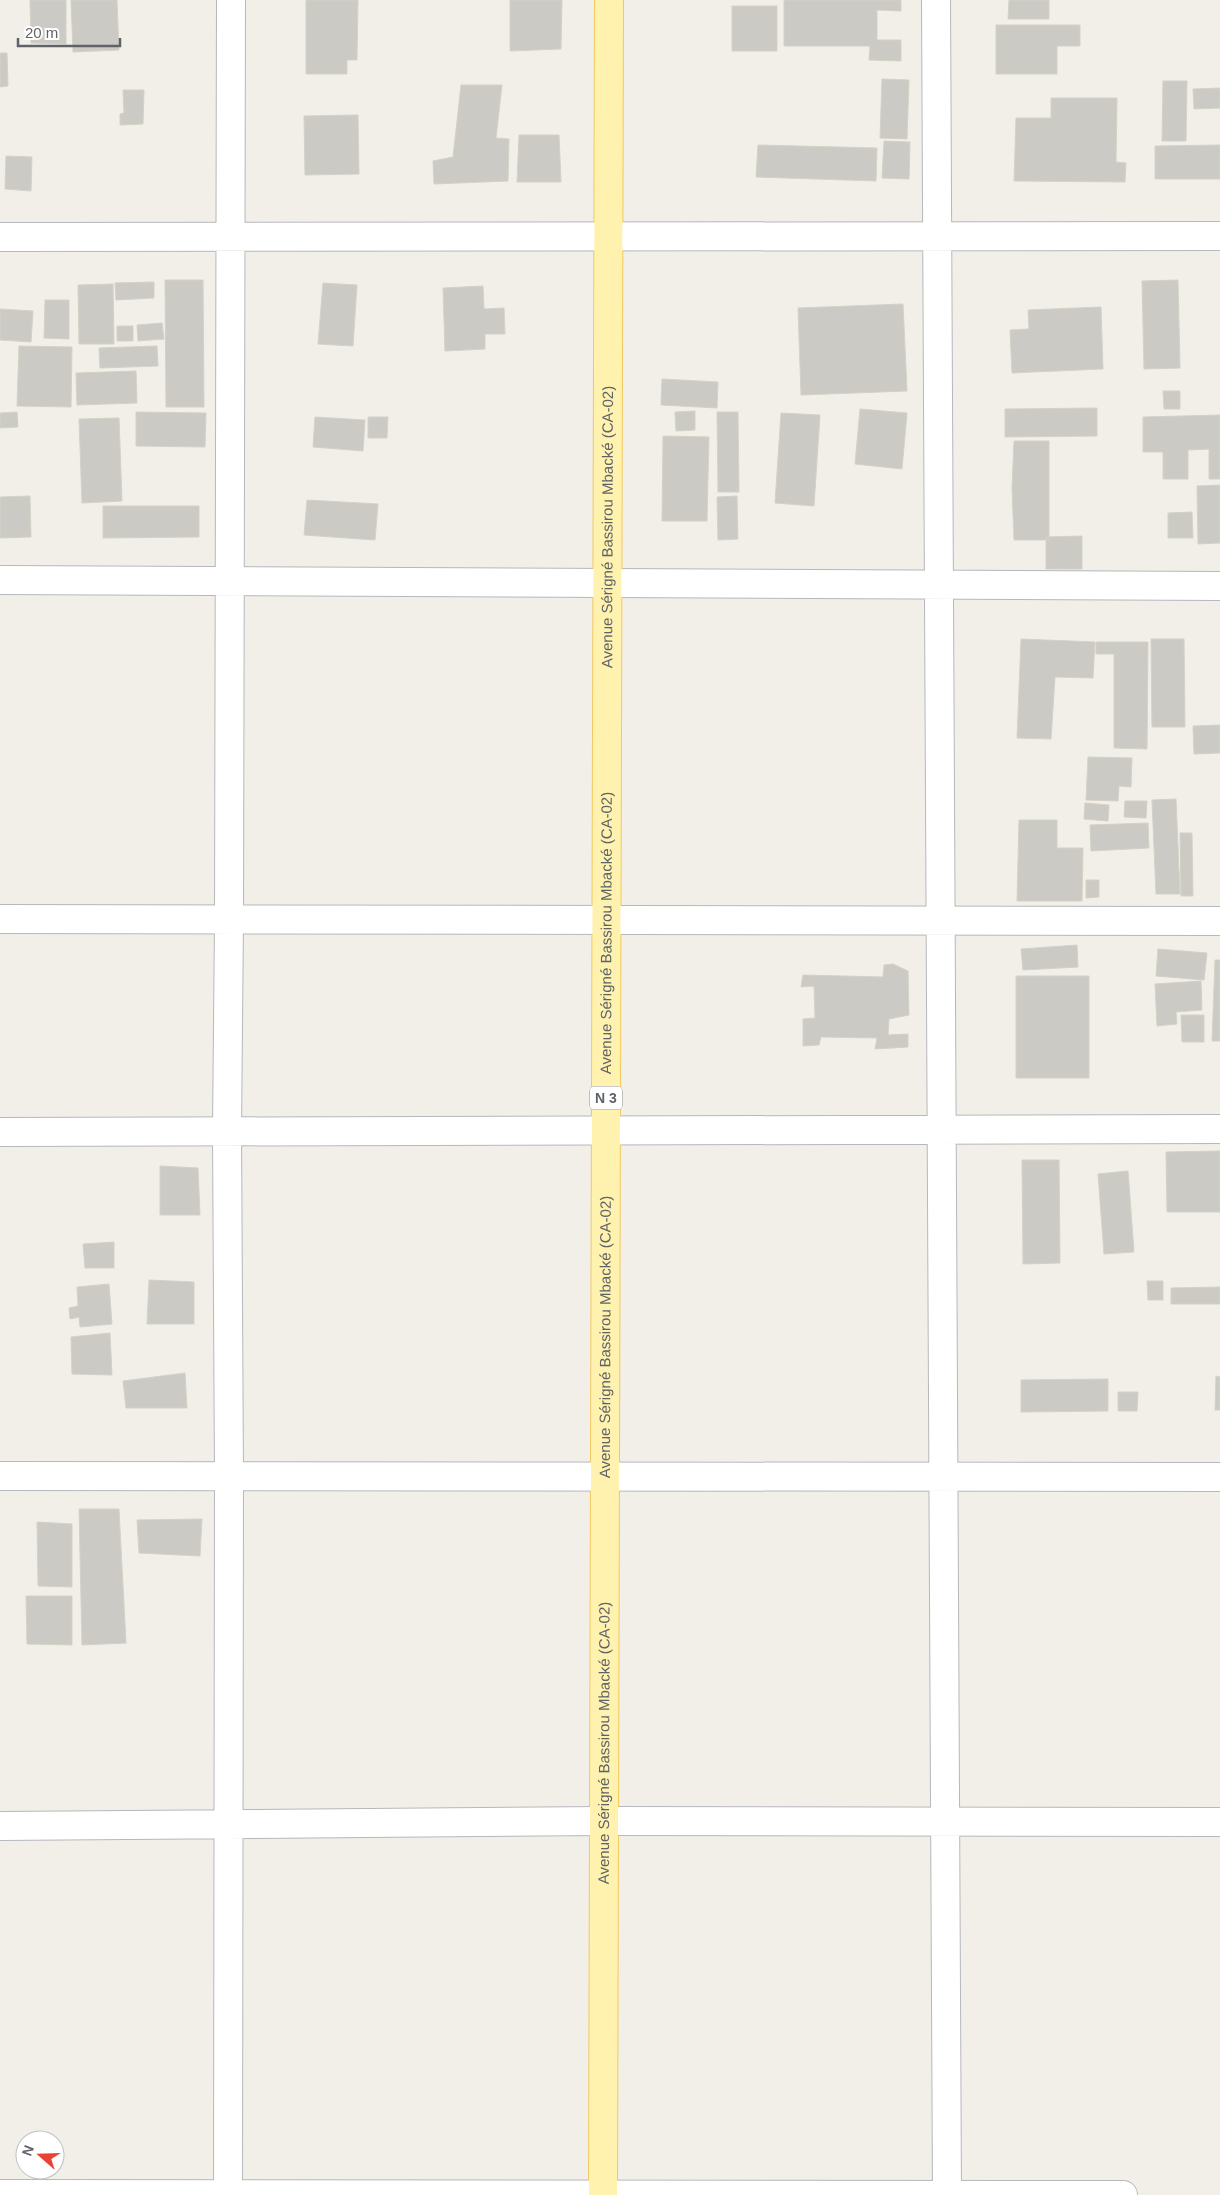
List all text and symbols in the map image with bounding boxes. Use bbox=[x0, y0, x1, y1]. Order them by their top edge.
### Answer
scale bar bbox=[18, 15, 120, 47]
text: 20 m bbox=[25, 24, 58, 41]
street label: Avenue Sérigné Bassirou Mbacké (CA-02) bbox=[598, 386, 616, 668]
street label: Avenue Sérigné Bassirou Mbacké (CA-02) bbox=[597, 792, 615, 1074]
road number: N 3 bbox=[590, 1086, 622, 1110]
street label: Avenue Sérigné Bassirou Mbacké (CA-02) bbox=[596, 1196, 614, 1478]
street label: Avenue Sérigné Bassirou Mbacké (CA-02) bbox=[595, 1602, 613, 1884]
north arrow bbox=[15, 2130, 65, 2180]
text: N bbox=[19, 2143, 37, 2158]

